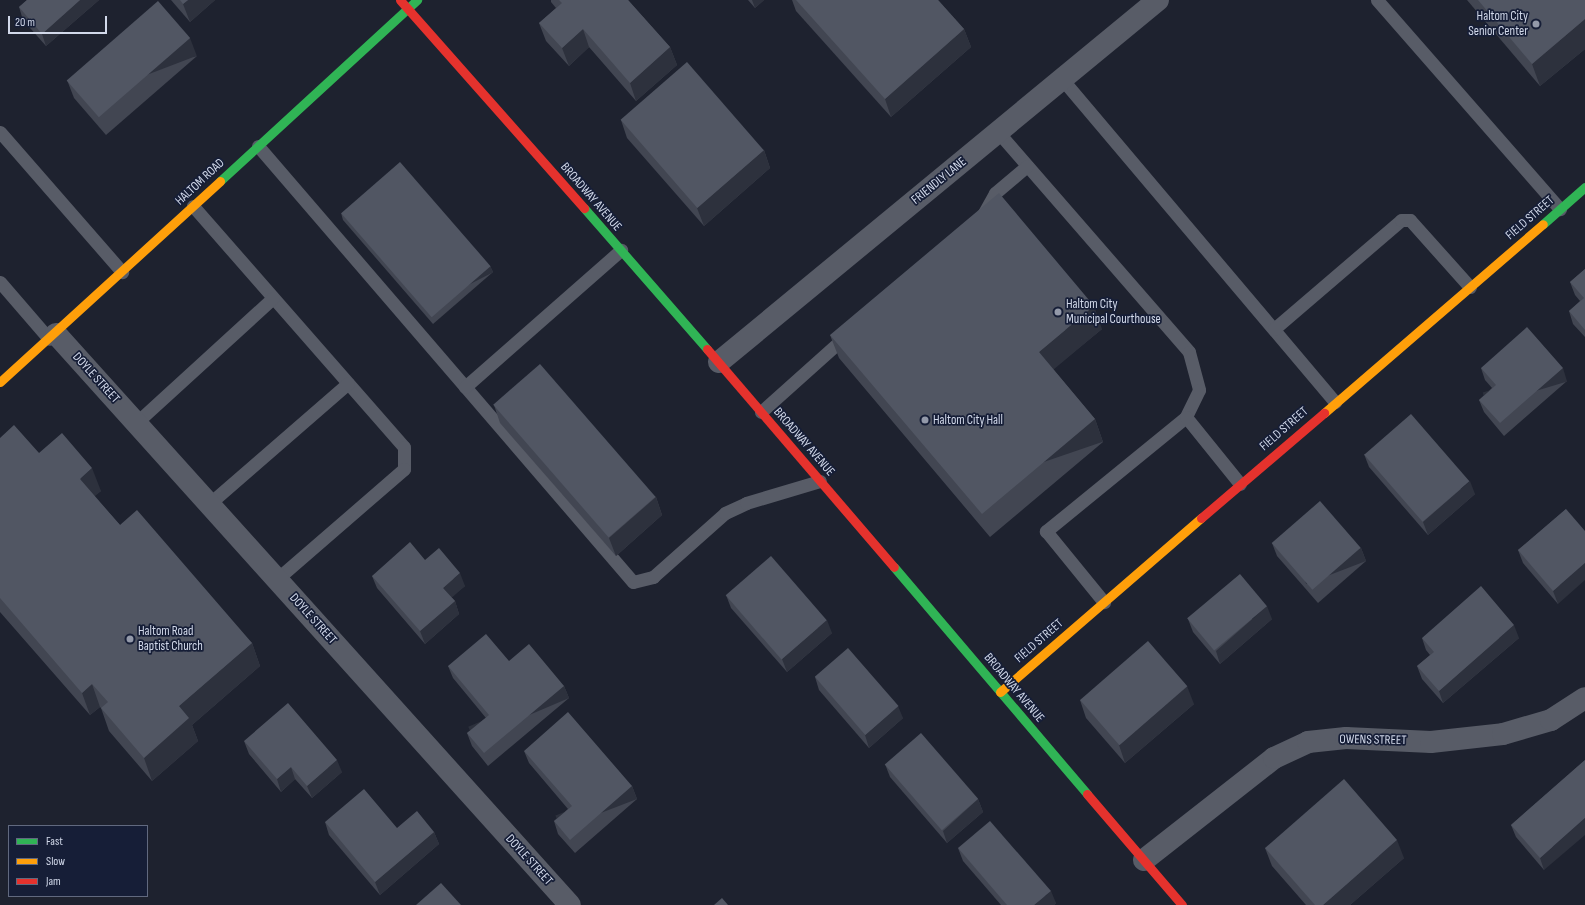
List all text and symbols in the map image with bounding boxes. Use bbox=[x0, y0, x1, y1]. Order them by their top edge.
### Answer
scale bar bbox=[10, 8, 109, 34]
place label: Haltom City Senior Center bbox=[1468, 9, 1528, 40]
text: 20 m bbox=[15, 15, 35, 30]
marker: Haltom City Senior Center bbox=[1531, 19, 1541, 29]
street label: FRIENDLY LANE bbox=[908, 154, 970, 208]
street label: HALTOM ROAD bbox=[172, 155, 228, 209]
street label: BROADWAY AVENUE bbox=[557, 160, 625, 234]
street label: FIELD STREET bbox=[1503, 193, 1557, 243]
place label: Haltom City Municipal Courthouse bbox=[1066, 297, 1161, 328]
marker: Haltom City Municipal Courthouse bbox=[1053, 307, 1063, 317]
street label: DOYLE STREET bbox=[69, 349, 123, 407]
street label: FIELD STREET bbox=[1257, 404, 1311, 454]
street label: BROADWAY AVENUE bbox=[770, 405, 838, 479]
place label: Haltom City Hall bbox=[933, 412, 1003, 428]
marker: Haltom City Hall bbox=[920, 415, 930, 425]
street label: DOYLE STREET bbox=[286, 590, 340, 648]
street label: FIELD STREET bbox=[1012, 616, 1066, 666]
place label: Haltom Road Baptist Church bbox=[138, 624, 203, 655]
marker: Haltom Road Baptist Church bbox=[125, 634, 135, 644]
street label: BROADWAY AVENUE bbox=[981, 650, 1047, 726]
street label: OWENS STREET bbox=[1339, 732, 1407, 748]
legend bbox=[8, 825, 148, 897]
street label: DOYLE STREET bbox=[502, 831, 556, 889]
text: Fast bbox=[46, 834, 63, 849]
text: Slow bbox=[46, 854, 65, 869]
text: Jam bbox=[46, 874, 61, 889]

